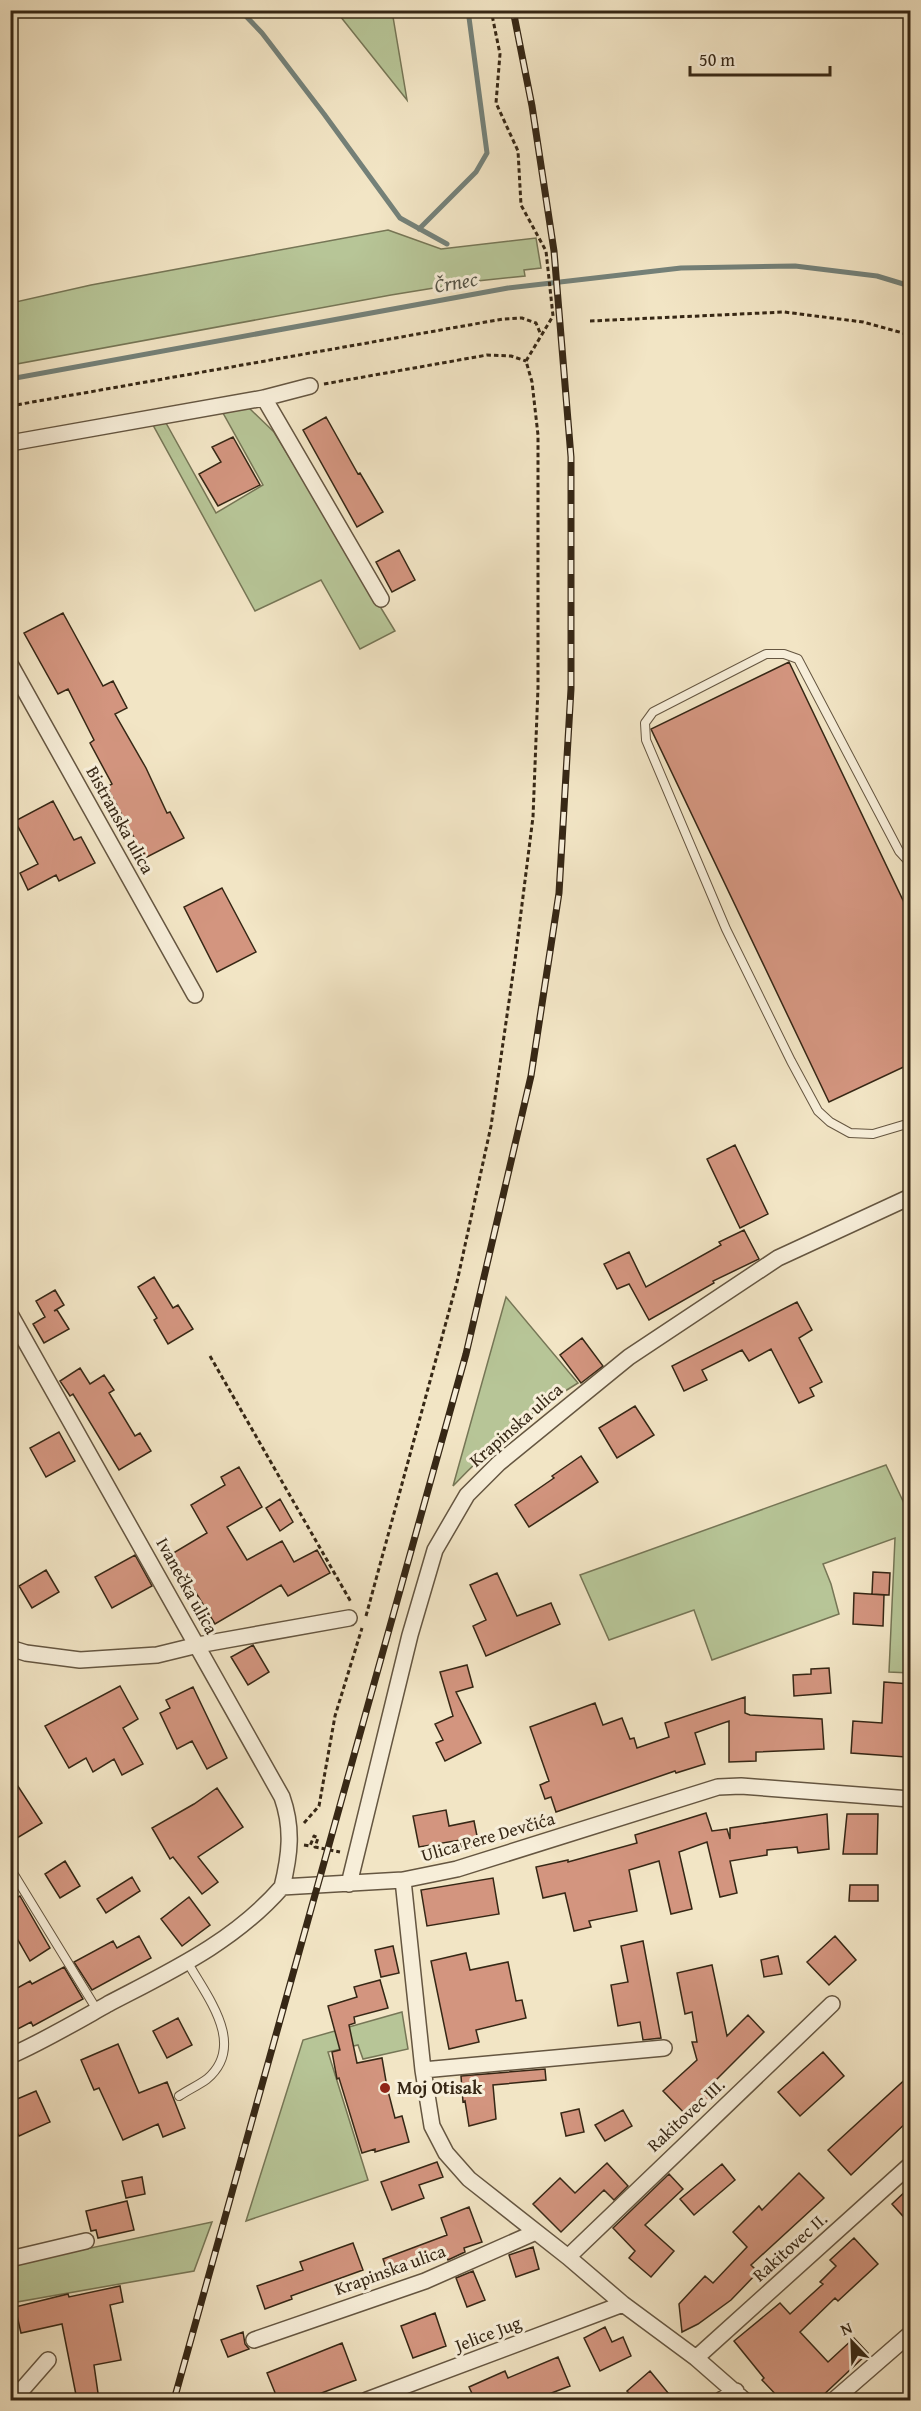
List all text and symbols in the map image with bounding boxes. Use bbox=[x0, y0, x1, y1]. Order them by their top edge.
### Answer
scale bar bbox=[690, 39, 830, 77]
text: 50 m bbox=[699, 46, 735, 73]
water label: Črnec bbox=[432, 263, 481, 300]
street label: Bistranska ulica bbox=[80, 761, 161, 879]
street label: Krapinska ulica bbox=[463, 1376, 569, 1473]
street label: Ivanečka ulica bbox=[150, 1532, 225, 1640]
street label: Ulica Pere Devčića bbox=[418, 1804, 558, 1869]
street label: Rakitovec III. bbox=[641, 2071, 731, 2158]
place label: Moj Otisak bbox=[397, 2074, 483, 2101]
marker: Moj Otisak bbox=[378, 2081, 392, 2095]
street label: Rakitovec II. bbox=[746, 2206, 833, 2288]
street label: Krapinska ulica bbox=[331, 2237, 450, 2302]
street label: Jelice Jug bbox=[449, 2309, 525, 2359]
north arrow bbox=[822, 2312, 882, 2372]
text: N bbox=[837, 2315, 856, 2341]

